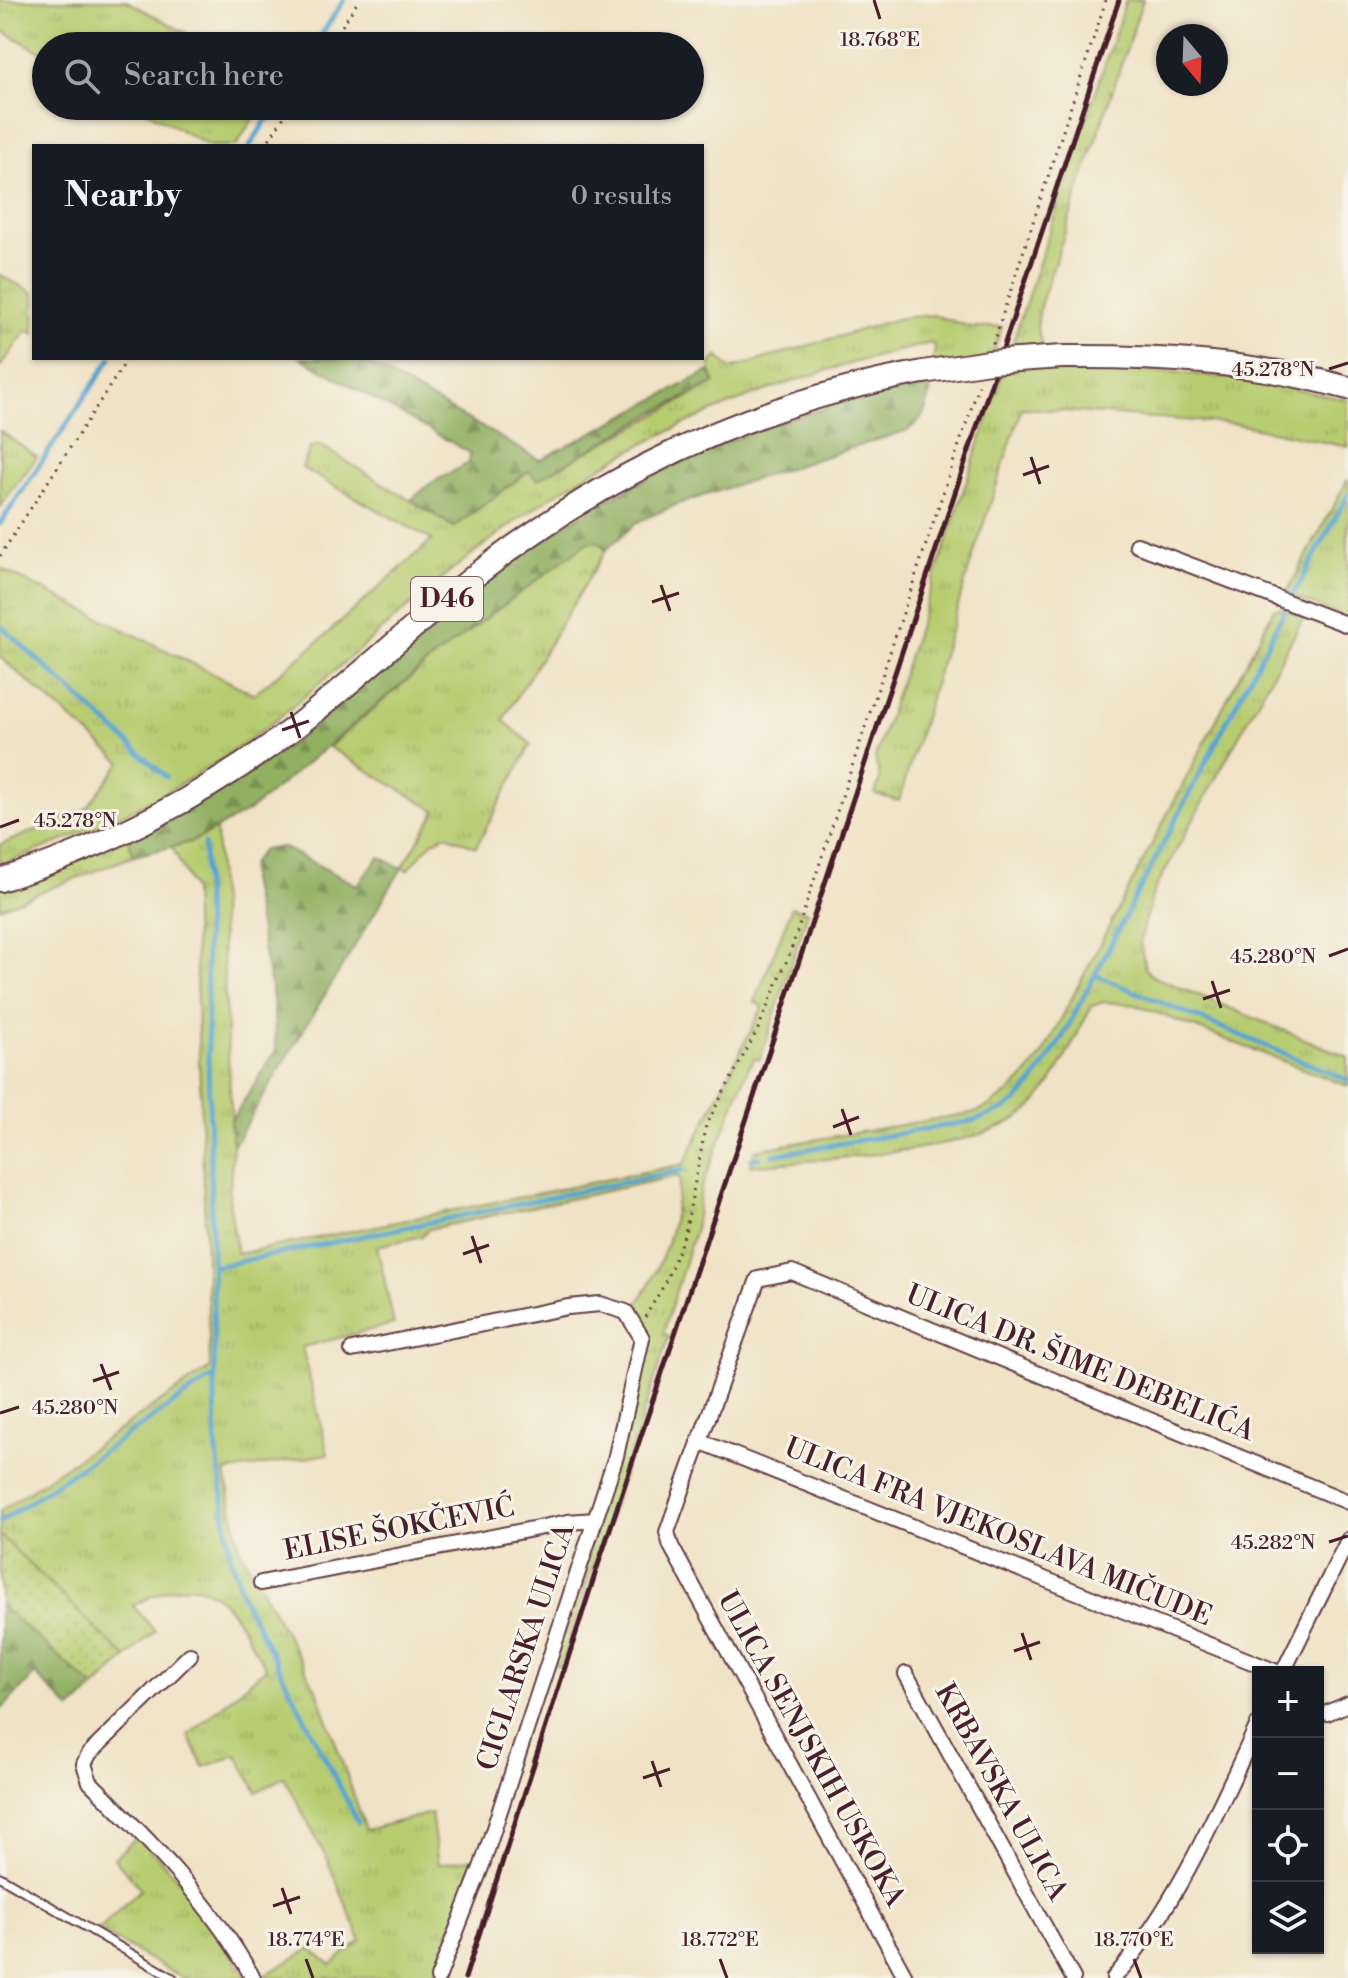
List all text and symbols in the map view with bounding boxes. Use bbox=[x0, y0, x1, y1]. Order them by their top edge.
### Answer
north arrow bbox=[1156, 24, 1228, 96]
text: 18.768°E bbox=[840, 28, 920, 53]
search box bbox=[32, 32, 704, 120]
icon: search bbox=[60, 54, 104, 98]
text: Search here bbox=[124, 57, 284, 95]
text: Nearby bbox=[64, 175, 182, 217]
text: 0 results bbox=[571, 180, 672, 212]
text: 45.278°N bbox=[1232, 358, 1315, 383]
road number: D46 bbox=[411, 577, 483, 621]
text: 45.278°N bbox=[34, 809, 117, 834]
text: 45.280°N bbox=[1230, 945, 1316, 970]
street label: ULICA DR. ŠIME DEBELIĆA bbox=[901, 1275, 1261, 1449]
text: 45.280°N bbox=[32, 1396, 118, 1421]
street label: ULICA FRA VJEKOSLAVA MIČUDE bbox=[779, 1428, 1218, 1634]
street label: ELISE ŠOKČEVIĆ bbox=[280, 1488, 517, 1569]
street label: CIGLARSKA ULICA bbox=[470, 1518, 583, 1775]
text: 45.282°N bbox=[1231, 1531, 1315, 1556]
street label: ULICA SENJSKIH USKOKA bbox=[710, 1585, 913, 1914]
map controls bbox=[1252, 1666, 1324, 1954]
button: + bbox=[1252, 1666, 1324, 1738]
street label: KRBAVSKA ULICA bbox=[927, 1677, 1076, 1907]
button: − bbox=[1252, 1738, 1324, 1810]
button: locate bbox=[1252, 1810, 1324, 1882]
button: layers bbox=[1252, 1882, 1324, 1954]
text: 18.774°E bbox=[267, 1928, 345, 1953]
text: 18.772°E bbox=[681, 1928, 759, 1953]
text: 18.770°E bbox=[1094, 1928, 1174, 1953]

